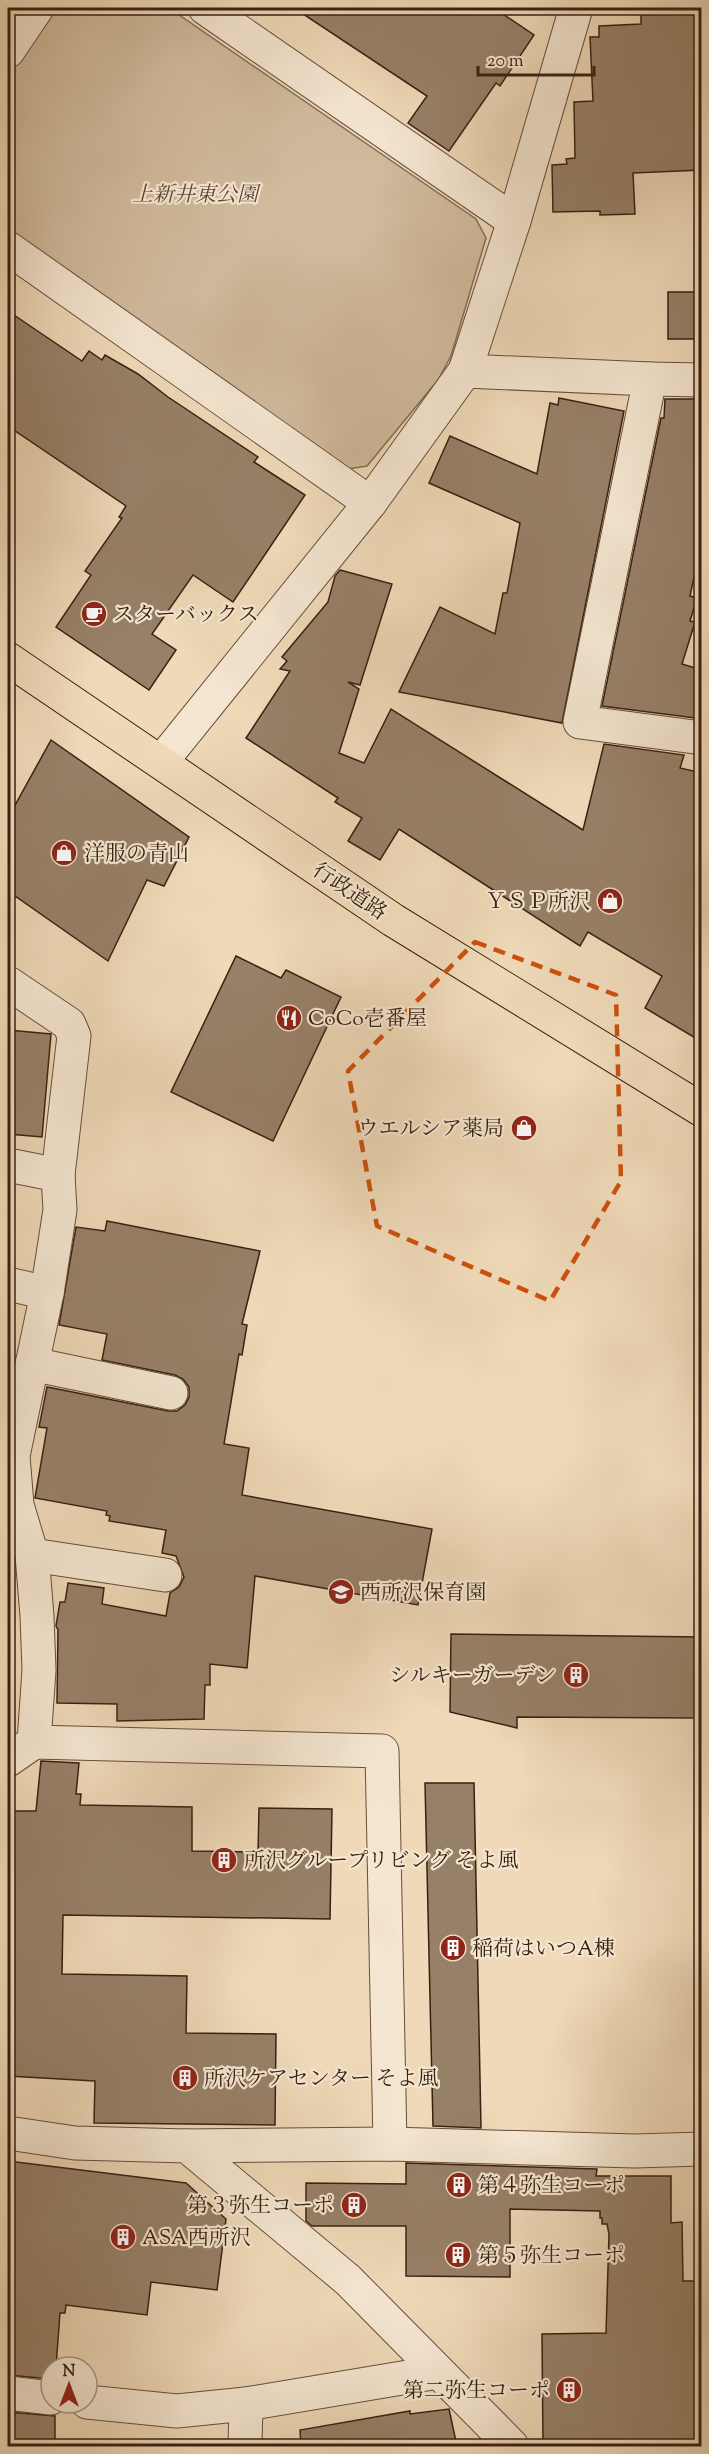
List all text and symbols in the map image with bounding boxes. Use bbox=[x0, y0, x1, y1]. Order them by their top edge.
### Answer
scale bar bbox=[478, 39, 594, 77]
text: 20 m bbox=[487, 49, 524, 75]
park label: 上新井東公園 bbox=[132, 181, 261, 211]
cafe icon: スターバックス bbox=[79, 599, 109, 629]
place label: スターバックス bbox=[113, 601, 259, 631]
shop icon: 洋服の青山 bbox=[49, 838, 79, 868]
place label: 洋服の青山 bbox=[84, 840, 189, 870]
street label: 行政道路 bbox=[306, 857, 392, 929]
shop icon: ＹＳＰ所沢 bbox=[595, 886, 625, 916]
place label: ＹＳＰ所沢 bbox=[485, 888, 590, 918]
restaurant icon: CoCo壱番屋 bbox=[274, 1003, 304, 1033]
place label: CoCo壱番屋 bbox=[308, 1005, 427, 1035]
shop icon: ウエルシア薬局 bbox=[509, 1113, 539, 1143]
place label: ウエルシア薬局 bbox=[358, 1115, 504, 1145]
school or university icon: 西所沢保育園 bbox=[326, 1577, 356, 1607]
place label: 西所沢保育園 bbox=[360, 1579, 486, 1609]
building icon: シルキーガーデン bbox=[561, 1660, 591, 1690]
place label: シルキーガーデン bbox=[389, 1662, 556, 1692]
building icon: 所沢グループリビング そよ風 bbox=[209, 1845, 239, 1875]
place label: 所沢グループリビング そよ風 bbox=[244, 1847, 519, 1877]
building icon: 稲荷はいつA棟 bbox=[438, 1933, 468, 1963]
place label: 稲荷はいつA棟 bbox=[472, 1935, 615, 1965]
building icon: 所沢ケアセンター そよ風 bbox=[170, 2063, 200, 2093]
place label: 所沢ケアセンター そよ風 bbox=[204, 2065, 438, 2095]
building icon: 第４弥生コーポ bbox=[444, 2170, 474, 2200]
place label: 第４弥生コーポ bbox=[478, 2172, 625, 2202]
building icon: 第３弥生コーポ bbox=[339, 2190, 369, 2220]
place label: 第３弥生コーポ bbox=[187, 2192, 334, 2222]
building icon: ASA西所沢 bbox=[108, 2222, 138, 2252]
place label: ASA西所沢 bbox=[142, 2224, 251, 2254]
building icon: 第５弥生コーポ bbox=[443, 2240, 473, 2270]
place label: 第５弥生コーポ bbox=[478, 2242, 625, 2272]
north arrow bbox=[39, 2355, 99, 2415]
text: N bbox=[63, 2361, 76, 2384]
building icon: 第二弥生コーポ bbox=[554, 2375, 584, 2405]
place label: 第二弥生コーポ bbox=[403, 2377, 550, 2407]

